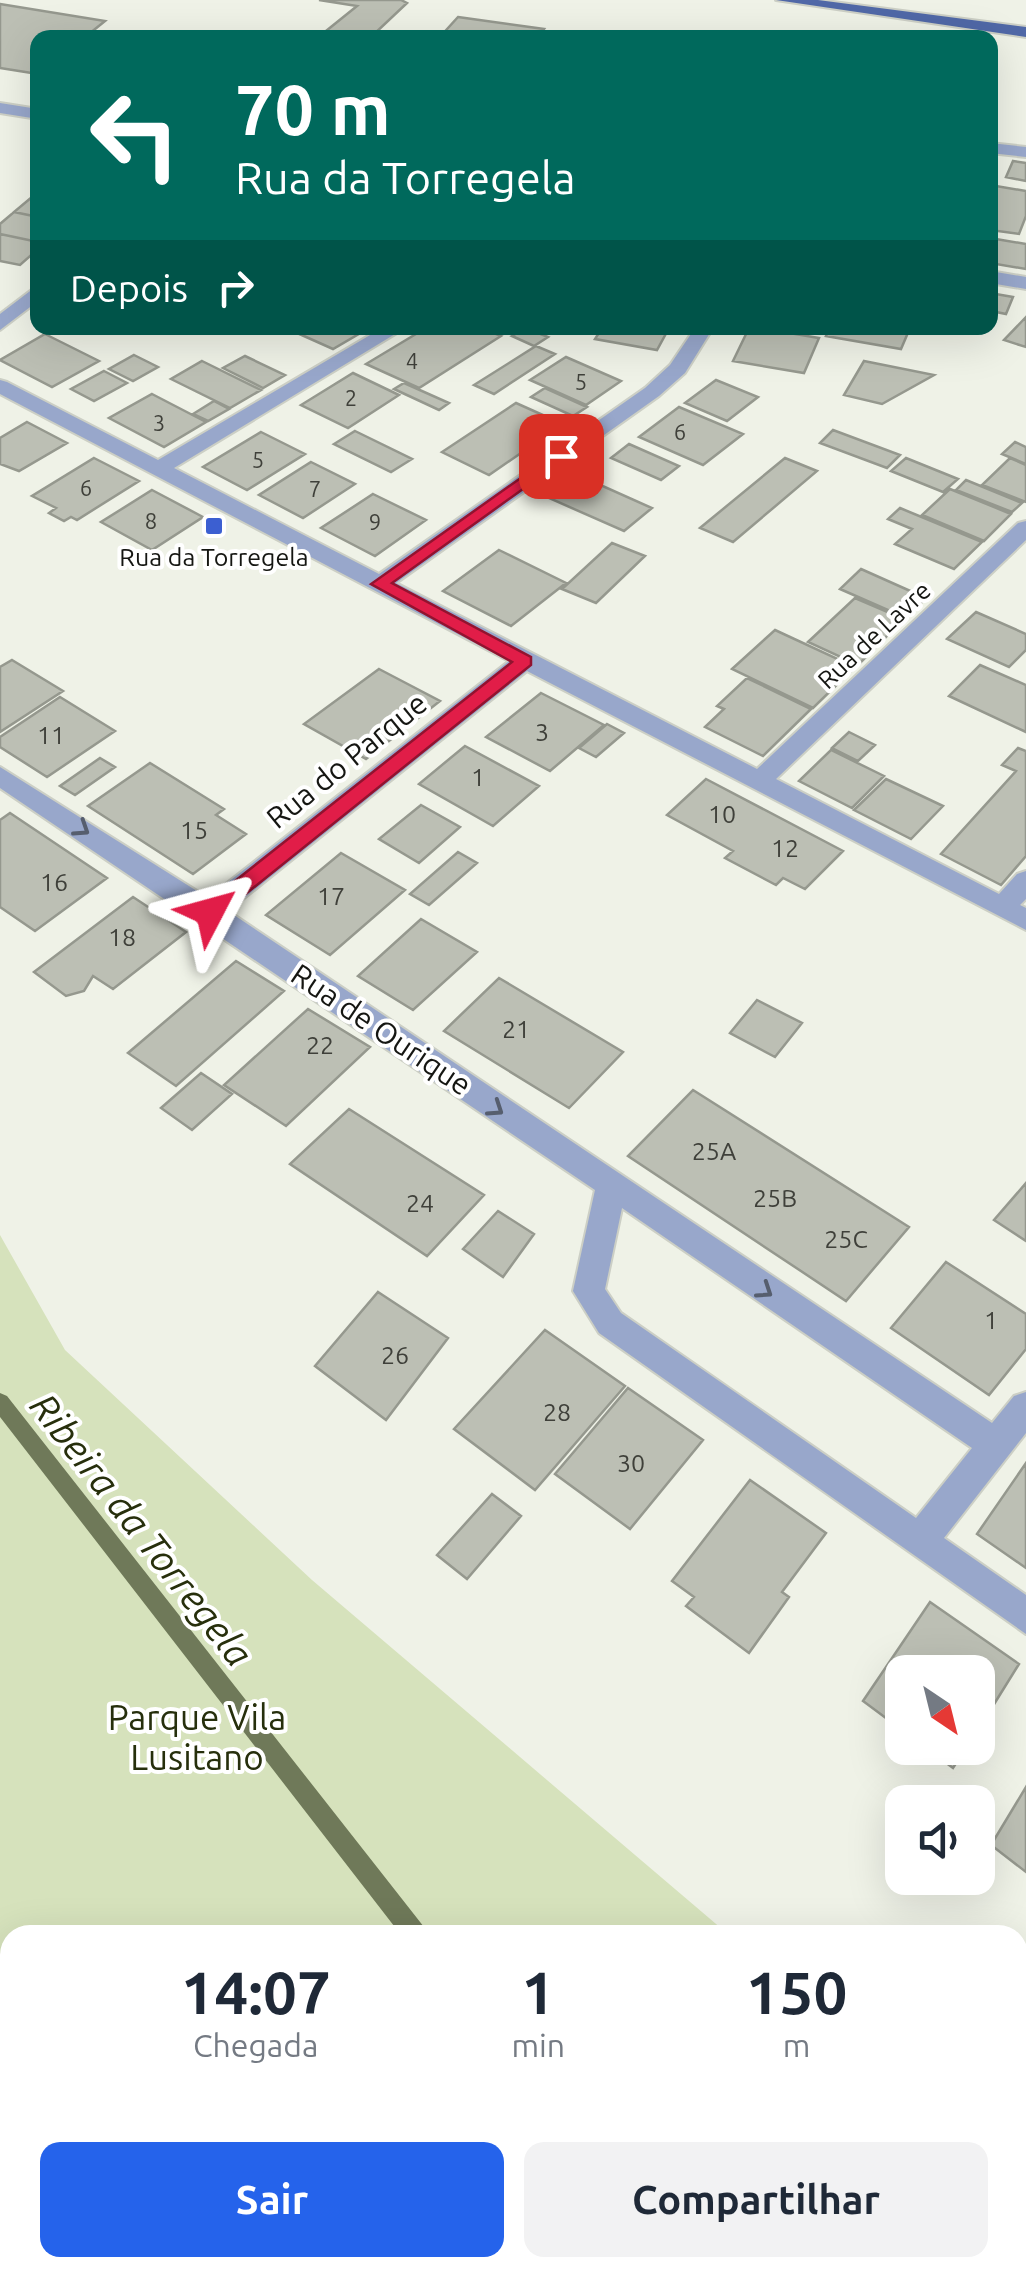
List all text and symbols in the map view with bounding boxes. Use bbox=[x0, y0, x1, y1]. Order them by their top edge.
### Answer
icon: left bbox=[70, 70, 200, 200]
text: 70 m bbox=[235, 70, 391, 148]
text: Rua da Torregela bbox=[235, 152, 576, 203]
icon: right bbox=[208, 260, 263, 315]
text: Depois bbox=[70, 267, 188, 309]
house number: 4 bbox=[406, 348, 418, 373]
house number: 5 bbox=[575, 369, 587, 394]
house number: 2 bbox=[345, 385, 357, 410]
house number: 3 bbox=[153, 410, 165, 435]
pin bbox=[519, 414, 604, 499]
house number: 6 bbox=[674, 419, 686, 444]
icon: arrive bbox=[534, 429, 589, 484]
house number: 5 bbox=[252, 447, 264, 472]
house number: 6 bbox=[80, 475, 92, 500]
house number: 7 bbox=[309, 476, 321, 501]
house number: 8 bbox=[145, 508, 157, 533]
house number: 9 bbox=[369, 509, 381, 534]
marker: Rua da Torregela bbox=[203, 515, 225, 537]
place label: Rua da Torregela bbox=[119, 543, 309, 571]
street label: Rua de Lavre bbox=[812, 576, 936, 694]
street label: Rua do Parque bbox=[260, 685, 433, 835]
house number: 3 bbox=[535, 718, 549, 746]
house number: 11 bbox=[37, 721, 65, 749]
house number: 1 bbox=[471, 763, 485, 791]
house number: 10 bbox=[708, 800, 736, 828]
house number: 15 bbox=[180, 816, 208, 844]
one-way arrow bbox=[71, 817, 89, 836]
house number: 12 bbox=[771, 834, 799, 862]
position arrow bbox=[158, 860, 262, 964]
house number: 16 bbox=[40, 868, 68, 896]
house number: 17 bbox=[317, 882, 345, 910]
house number: 18 bbox=[108, 923, 136, 951]
street label: Rua de Ourique bbox=[285, 957, 478, 1102]
house number: 21 bbox=[502, 1015, 530, 1043]
house number: 22 bbox=[306, 1031, 334, 1059]
one-way arrow bbox=[485, 1097, 504, 1115]
house number: 25A bbox=[692, 1137, 736, 1165]
house number: 25B bbox=[753, 1184, 797, 1212]
house number: 24 bbox=[406, 1189, 434, 1217]
house number: 25C bbox=[824, 1225, 868, 1253]
one-way arrow bbox=[754, 1279, 773, 1297]
house number: 1 bbox=[984, 1306, 998, 1334]
house number: 26 bbox=[381, 1341, 409, 1369]
water label: Ribeira da Torregela bbox=[23, 1385, 261, 1674]
house number: 28 bbox=[543, 1398, 571, 1426]
house number: 30 bbox=[617, 1449, 645, 1477]
north arrow bbox=[885, 1655, 995, 1765]
map controls bbox=[885, 1655, 995, 1895]
park label: Parque Vila Lusitano bbox=[108, 1697, 286, 1777]
button: sound bbox=[885, 1785, 995, 1895]
text: 14:07 bbox=[181, 1958, 331, 2025]
text: 1 bbox=[521, 1958, 555, 2025]
text: 150 bbox=[746, 1958, 847, 2025]
text: Chegada bbox=[193, 2027, 319, 2063]
text: min bbox=[511, 2027, 565, 2063]
text: m bbox=[783, 2027, 810, 2063]
button: Sair bbox=[40, 2142, 504, 2257]
button: Compartilhar bbox=[524, 2142, 988, 2257]

